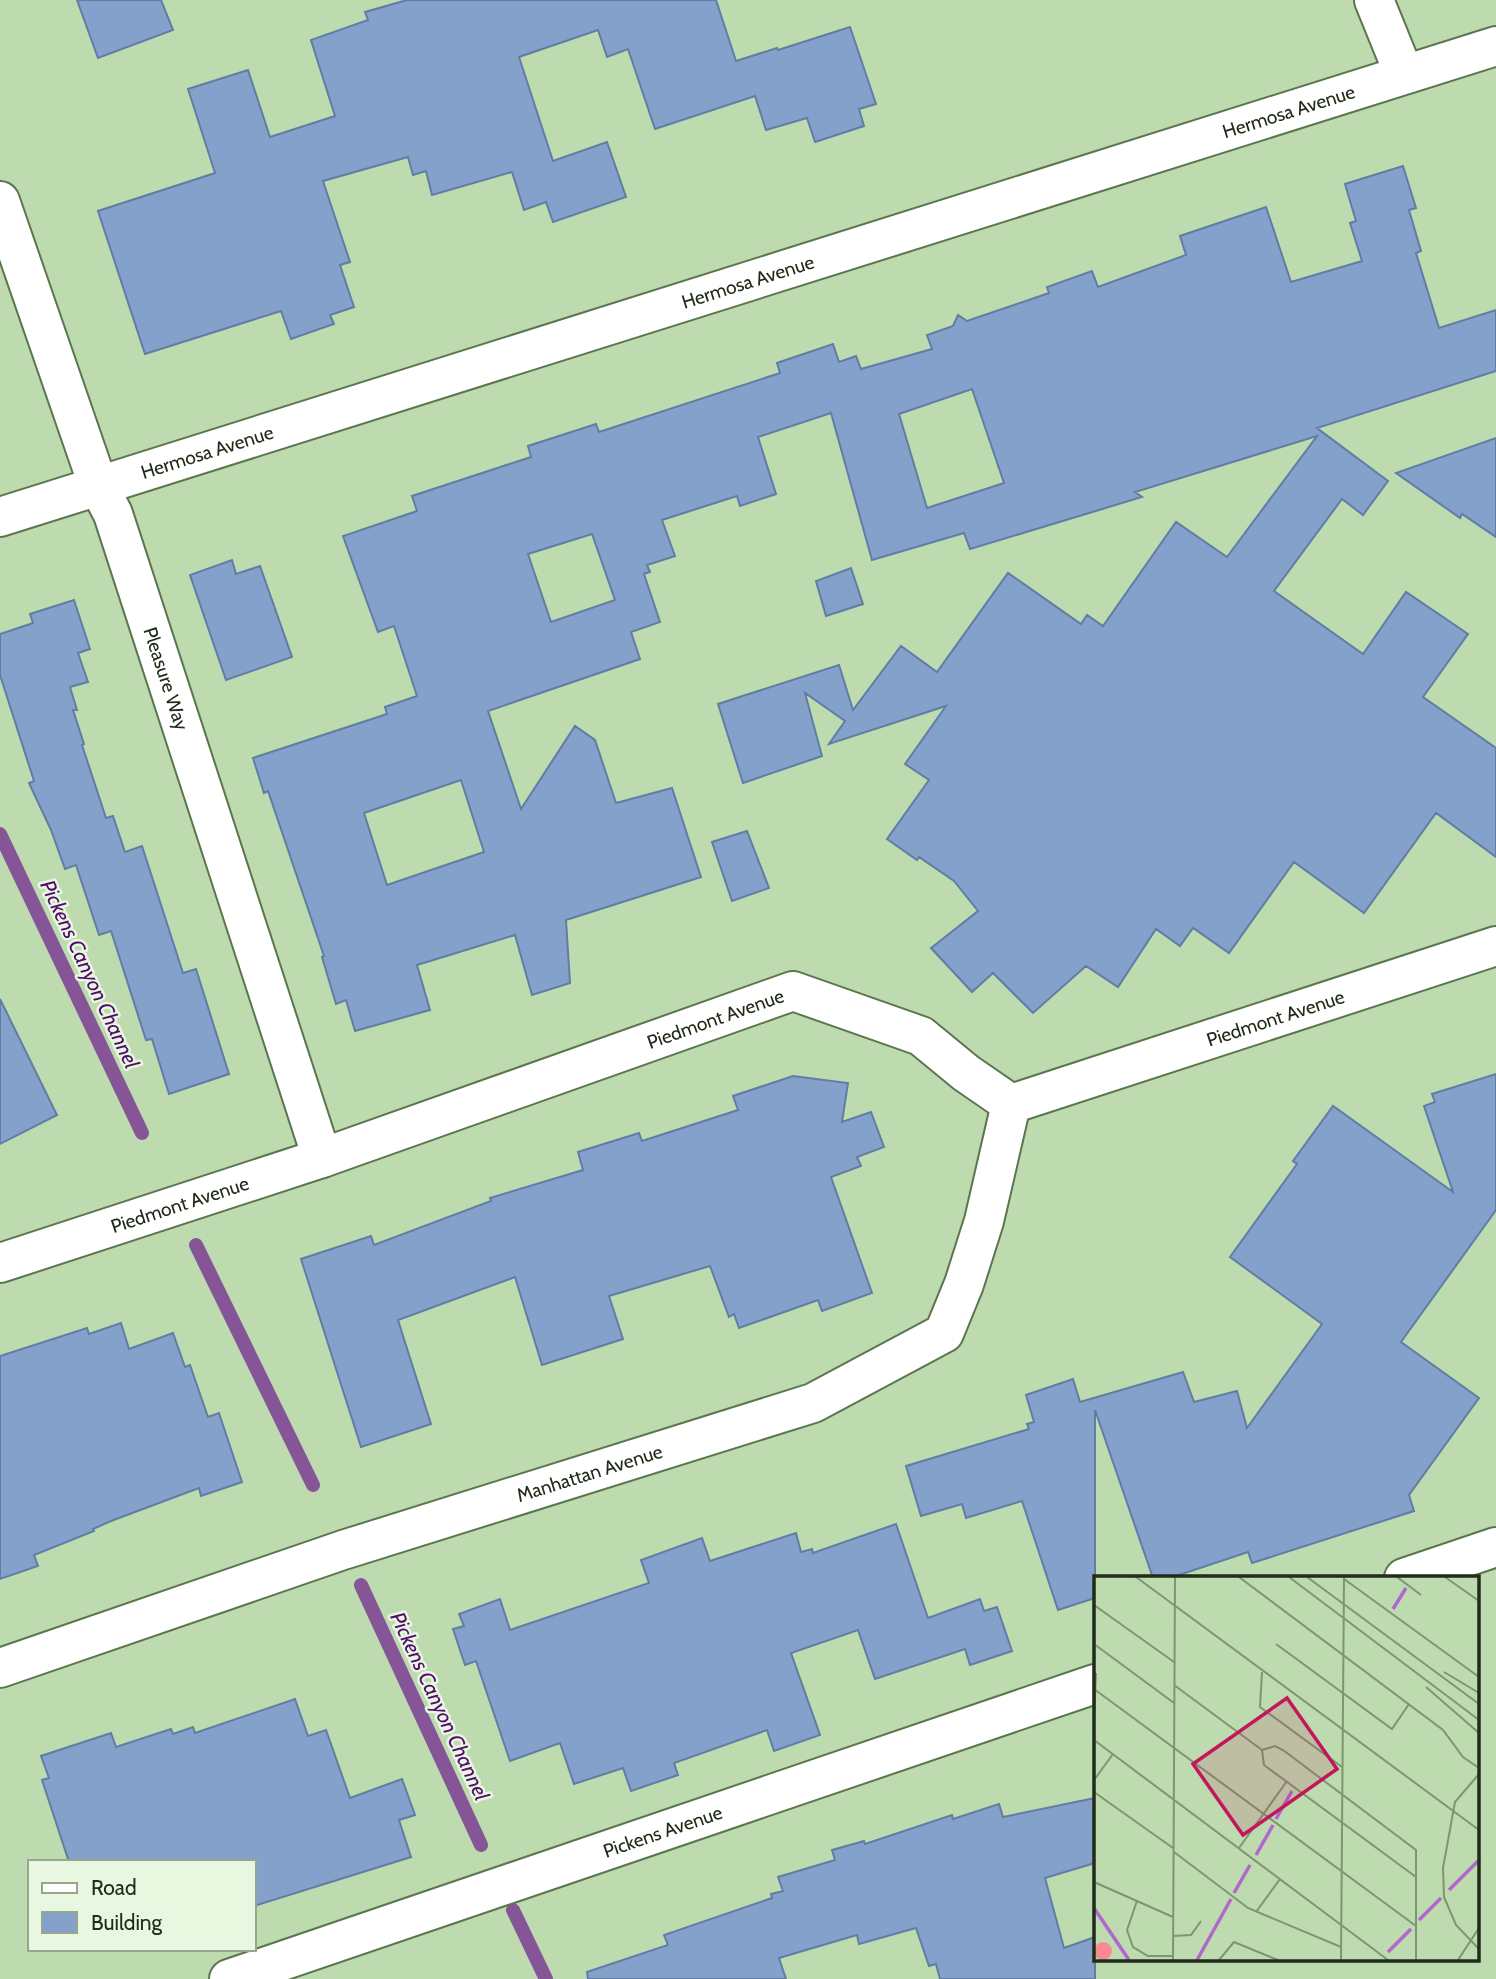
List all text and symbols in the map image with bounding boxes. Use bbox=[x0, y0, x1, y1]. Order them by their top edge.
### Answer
street label: Hermosa Avenue bbox=[1220, 80, 1358, 143]
street label: Hermosa Avenue bbox=[679, 250, 817, 313]
street label: Hermosa Avenue bbox=[138, 420, 276, 483]
street label: Pleasure Way bbox=[139, 624, 194, 733]
water label: Pickens Canyon Channel bbox=[35, 876, 145, 1072]
street label: Piedmont Avenue bbox=[644, 984, 787, 1053]
street label: Piedmont Avenue bbox=[1203, 985, 1347, 1051]
street label: Piedmont Avenue bbox=[108, 1171, 252, 1238]
street label: Manhattan Avenue bbox=[514, 1439, 665, 1506]
inset map bbox=[1094, 1576, 1478, 1962]
water label: Pickens Canyon Channel bbox=[385, 1608, 495, 1804]
street label: Pickens Avenue bbox=[600, 1800, 725, 1862]
legend bbox=[28, 1860, 256, 1951]
text: Road bbox=[91, 1875, 137, 1900]
text: Building bbox=[91, 1910, 163, 1935]

